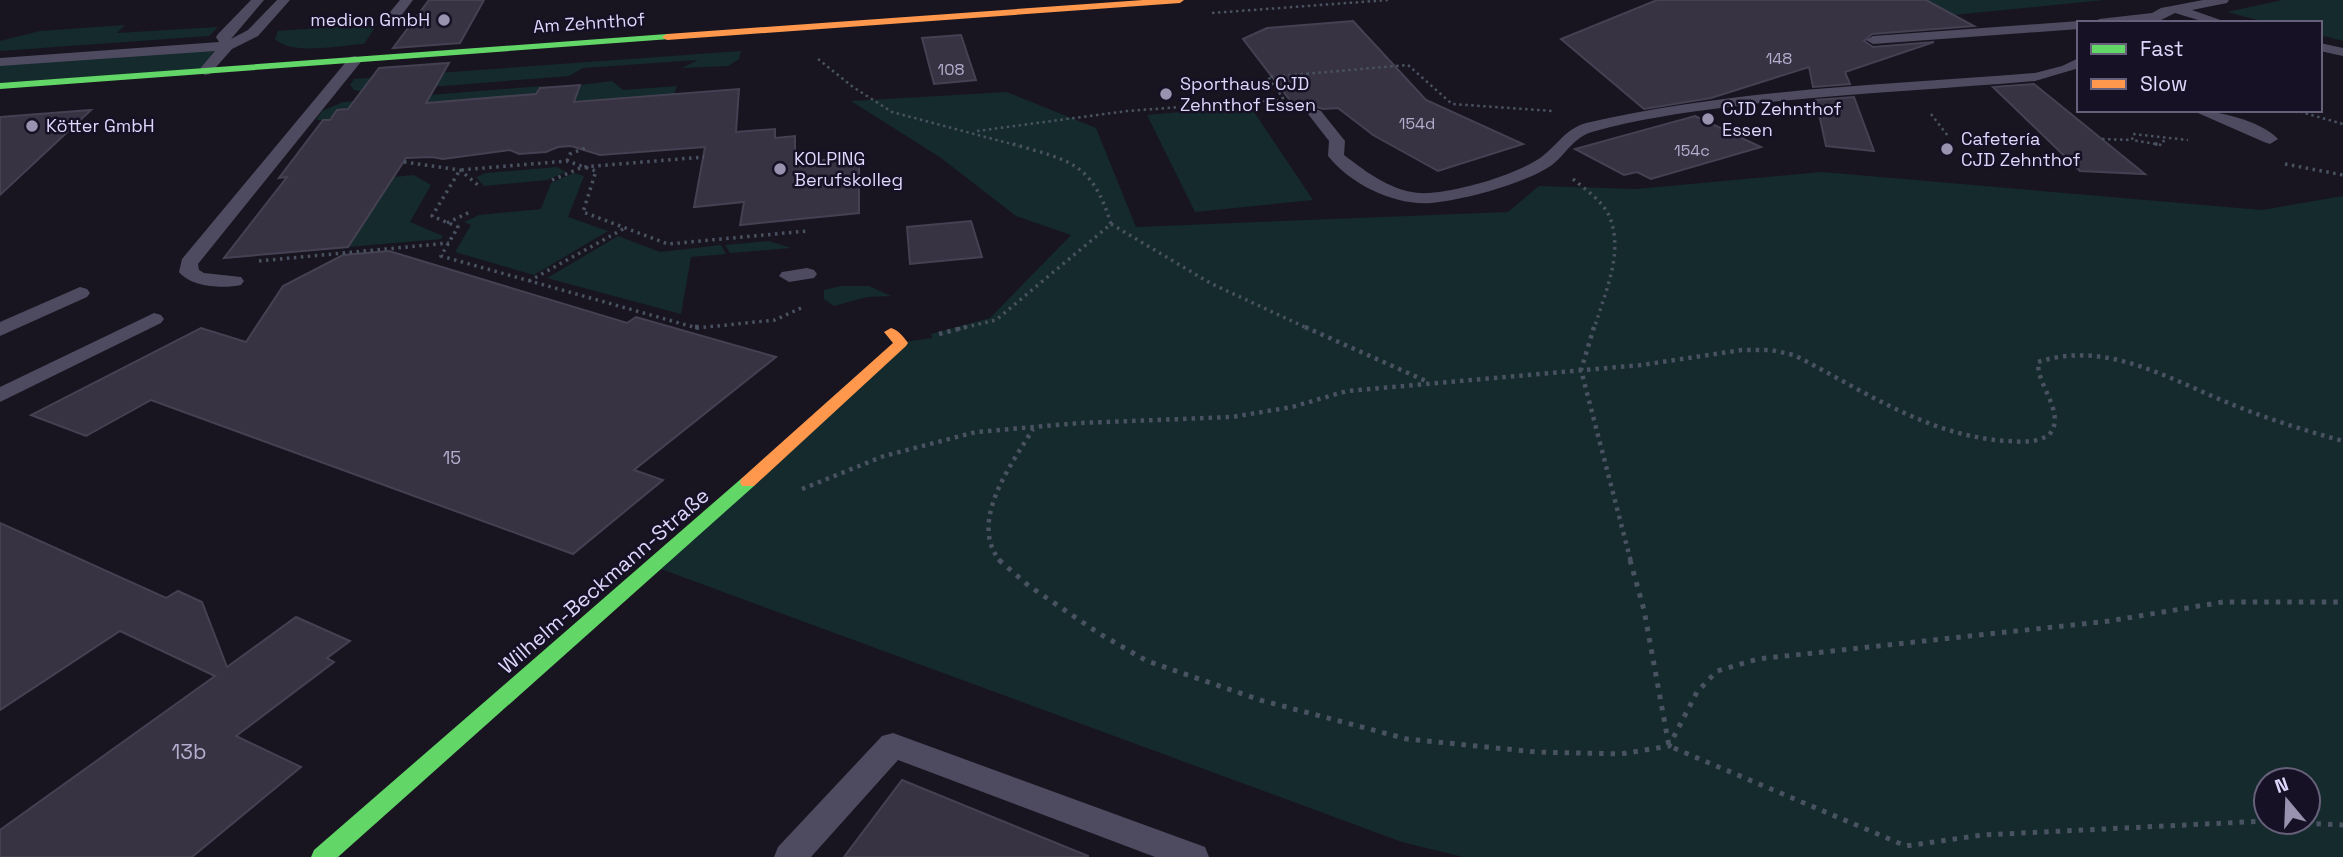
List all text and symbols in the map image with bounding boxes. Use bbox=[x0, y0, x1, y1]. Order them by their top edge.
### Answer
street label: Am Zehnthof bbox=[532, 7, 646, 38]
place label: medion GmbH bbox=[310, 8, 430, 31]
marker: medion GmbH bbox=[436, 12, 452, 28]
legend bbox=[2077, 21, 2322, 112]
text: Fast bbox=[2140, 35, 2184, 62]
house number: 148 bbox=[1766, 48, 1792, 69]
house number: 108 bbox=[938, 59, 964, 80]
text: Slow bbox=[2140, 70, 2188, 97]
place label: Sporthaus CJD Zehnthof Essen bbox=[1180, 72, 1316, 116]
marker: Sporthaus CJD Zehnthof Essen bbox=[1158, 86, 1174, 102]
place label: CJD Zehnthof Essen bbox=[1722, 97, 1841, 141]
marker: CJD Zehnthof Essen bbox=[1700, 111, 1716, 127]
house number: 154d bbox=[1399, 113, 1435, 134]
place label: Kötter GmbH bbox=[46, 114, 155, 137]
marker: Kötter GmbH bbox=[24, 118, 40, 134]
place label: Cafetería CJD Zehnthof bbox=[1961, 127, 2080, 171]
house number: 154c bbox=[1674, 140, 1710, 161]
marker: Cafetería CJD Zehnthof bbox=[1939, 141, 1955, 157]
place label: KOLPING Berufskolleg bbox=[794, 147, 903, 191]
marker: KOLPING Berufskolleg bbox=[772, 161, 788, 177]
house number: 15 bbox=[443, 446, 461, 469]
street label: Wilhelm-Beckmann-Straße bbox=[493, 482, 714, 679]
house number: 13b bbox=[172, 738, 207, 765]
north arrow bbox=[2252, 766, 2322, 836]
text: N bbox=[2272, 772, 2292, 799]

